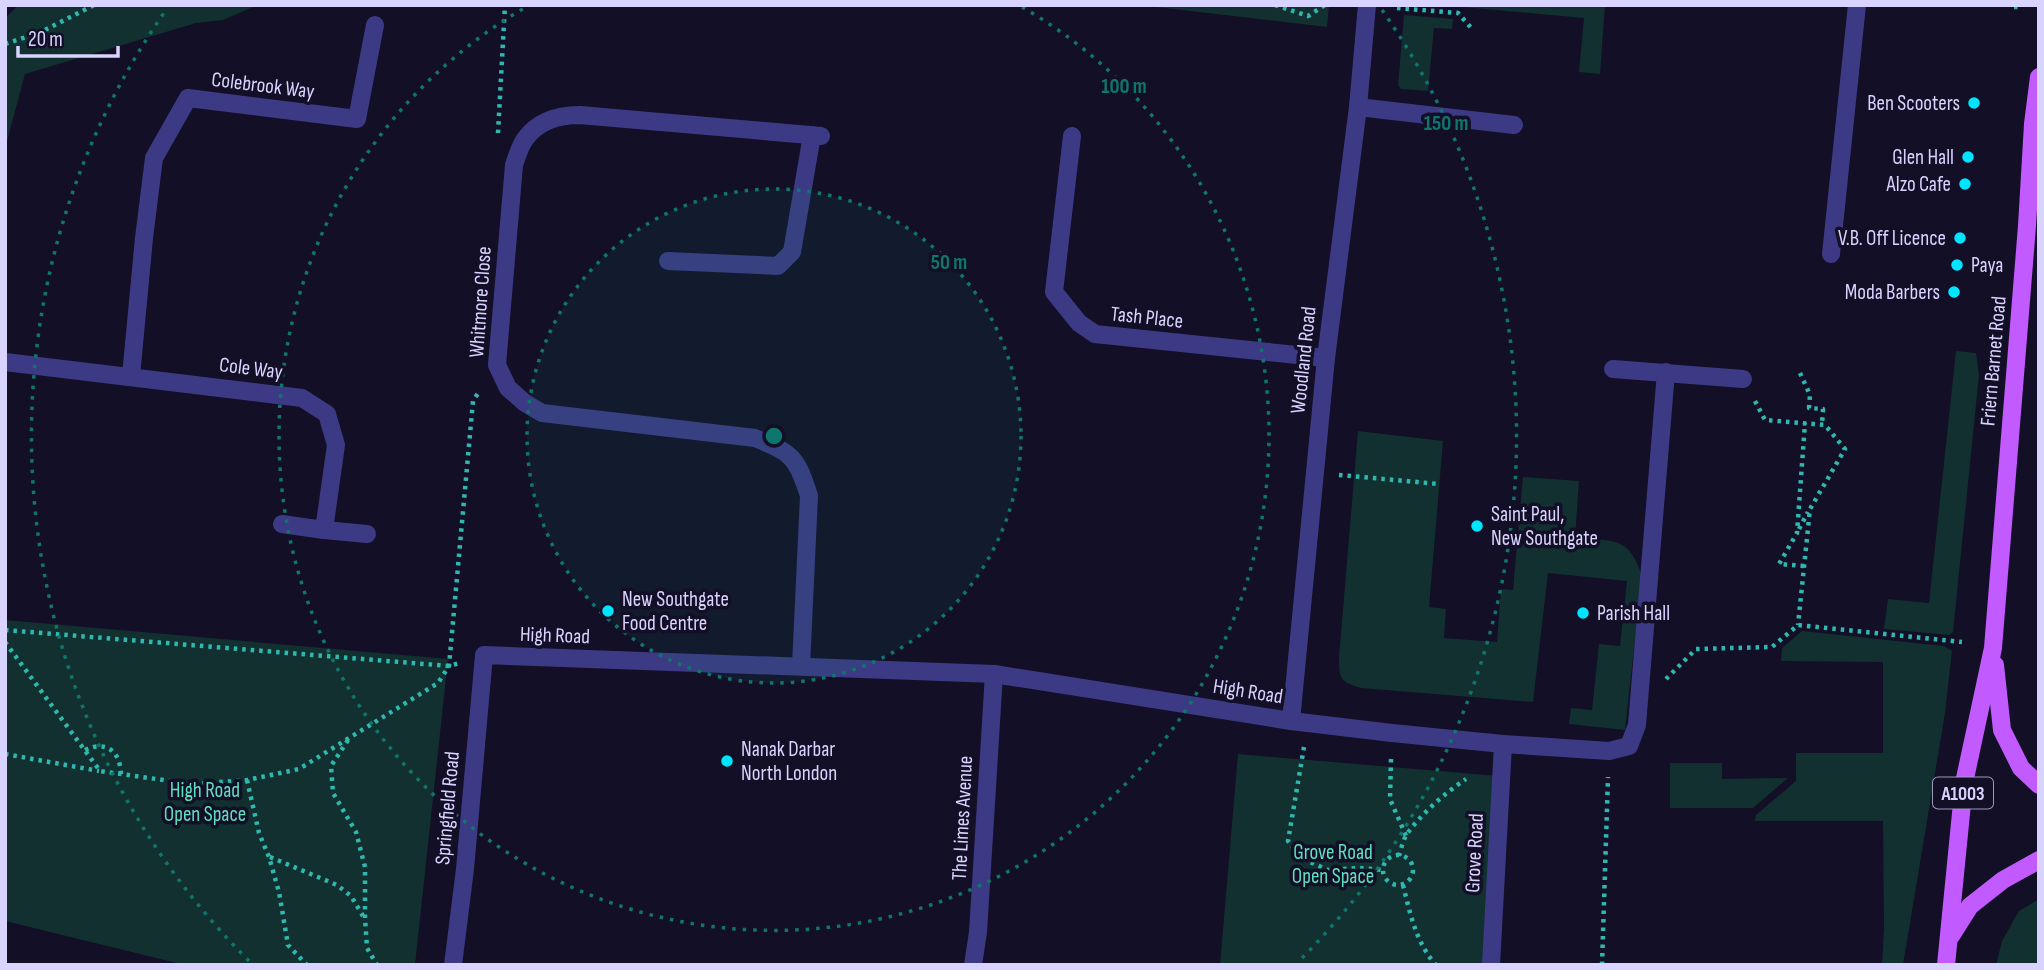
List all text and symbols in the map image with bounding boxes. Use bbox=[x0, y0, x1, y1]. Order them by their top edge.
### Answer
scale bar bbox=[18, 14, 117, 58]
text: 20 m bbox=[28, 27, 63, 52]
street label: Colebrook Way bbox=[210, 67, 316, 104]
text: 100 m bbox=[1101, 74, 1147, 99]
place label: Ben Scooters bbox=[1867, 91, 1960, 116]
marker: Ben Scooters bbox=[1966, 95, 1982, 111]
text: 150 m bbox=[1424, 111, 1468, 136]
place label: Glen Hall bbox=[1892, 145, 1954, 170]
marker: Glen Hall bbox=[1960, 149, 1976, 165]
place label: Alzo Cafe bbox=[1886, 172, 1951, 197]
marker: Alzo Cafe bbox=[1957, 176, 1973, 192]
place label: V.B. Off Licence bbox=[1838, 226, 1946, 251]
marker: V.B. Off Licence bbox=[1952, 230, 1968, 246]
street label: Whitmore Close bbox=[464, 246, 497, 358]
text: 50 m bbox=[931, 250, 967, 275]
place label: Paya bbox=[1971, 253, 2003, 278]
marker: Paya bbox=[1949, 257, 1965, 273]
place label: Moda Barbers bbox=[1845, 280, 1940, 305]
marker: Moda Barbers bbox=[1946, 284, 1962, 300]
street label: Friern Barnet Road bbox=[1975, 295, 2012, 427]
street label: Tash Place bbox=[1109, 301, 1184, 334]
street label: Woodland Road bbox=[1285, 305, 1322, 415]
street label: Cole Way bbox=[218, 352, 284, 385]
centre of rings bbox=[762, 424, 786, 448]
place label: Saint Paul, New Southgate bbox=[1491, 502, 1598, 551]
marker: Saint Paul, New Southgate bbox=[1469, 518, 1485, 534]
place label: New Southgate Food Centre bbox=[622, 587, 729, 636]
place label: Parish Hall bbox=[1597, 601, 1670, 626]
marker: New Southgate Food Centre bbox=[600, 603, 616, 619]
marker: Parish Hall bbox=[1575, 605, 1591, 621]
street label: High Road bbox=[519, 622, 591, 649]
street label: High Road bbox=[1211, 674, 1285, 709]
place label: Nanak Darbar North London bbox=[741, 737, 837, 786]
street label: Springfield Road bbox=[430, 750, 465, 866]
marker: Nanak Darbar North London bbox=[719, 753, 735, 769]
street label: The Limes Avenue bbox=[947, 755, 978, 881]
park label: High Road Open Space bbox=[164, 778, 246, 827]
road number: A1003 bbox=[1933, 778, 1993, 808]
street label: Grove Road bbox=[1460, 813, 1489, 893]
park label: Grove Road Open Space bbox=[1292, 840, 1374, 889]

